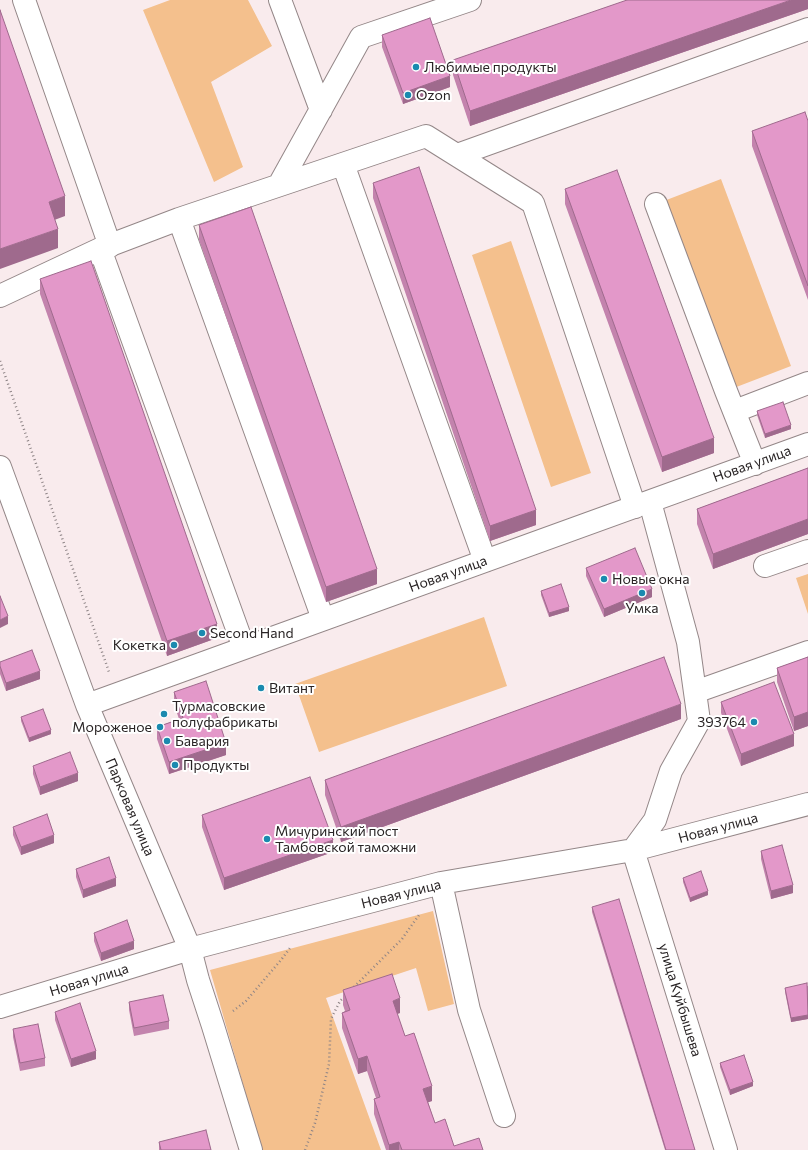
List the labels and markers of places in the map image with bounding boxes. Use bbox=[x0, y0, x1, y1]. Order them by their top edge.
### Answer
place label: Любимые продукты bbox=[424, 59, 557, 75]
marker: Любимые продукты bbox=[411, 62, 421, 72]
place label: Ozon bbox=[416, 87, 451, 103]
marker: Ozon bbox=[403, 90, 413, 100]
place label: Новые окна bbox=[612, 571, 690, 587]
marker: Новые окна bbox=[599, 574, 609, 584]
marker: Умка bbox=[637, 588, 647, 598]
place label: Умка bbox=[625, 600, 659, 616]
place label: Second Hand bbox=[210, 625, 294, 641]
marker: Second Hand bbox=[197, 628, 207, 638]
place label: Кокетка bbox=[113, 637, 166, 653]
marker: Кокетка bbox=[169, 640, 179, 650]
place label: Витант bbox=[269, 680, 314, 696]
marker: Витант bbox=[256, 683, 266, 693]
place label: Турмасовские полуфабрикаты bbox=[172, 698, 278, 730]
marker: Турмасовские полуфабрикаты bbox=[159, 709, 169, 719]
place label: 393764 bbox=[697, 714, 746, 730]
marker: 393764 bbox=[749, 717, 759, 727]
place label: Мороженое bbox=[72, 719, 152, 735]
marker: Мороженое bbox=[155, 722, 165, 732]
place label: Бавария bbox=[175, 733, 229, 749]
marker: Бавария bbox=[162, 736, 172, 746]
place label: Продукты bbox=[183, 757, 249, 773]
marker: Продукты bbox=[170, 760, 180, 770]
place label: Мичуринский пост Тамбовской таможни bbox=[275, 823, 416, 856]
marker: Мичуринский пост Тамбовской таможни bbox=[262, 834, 272, 844]

